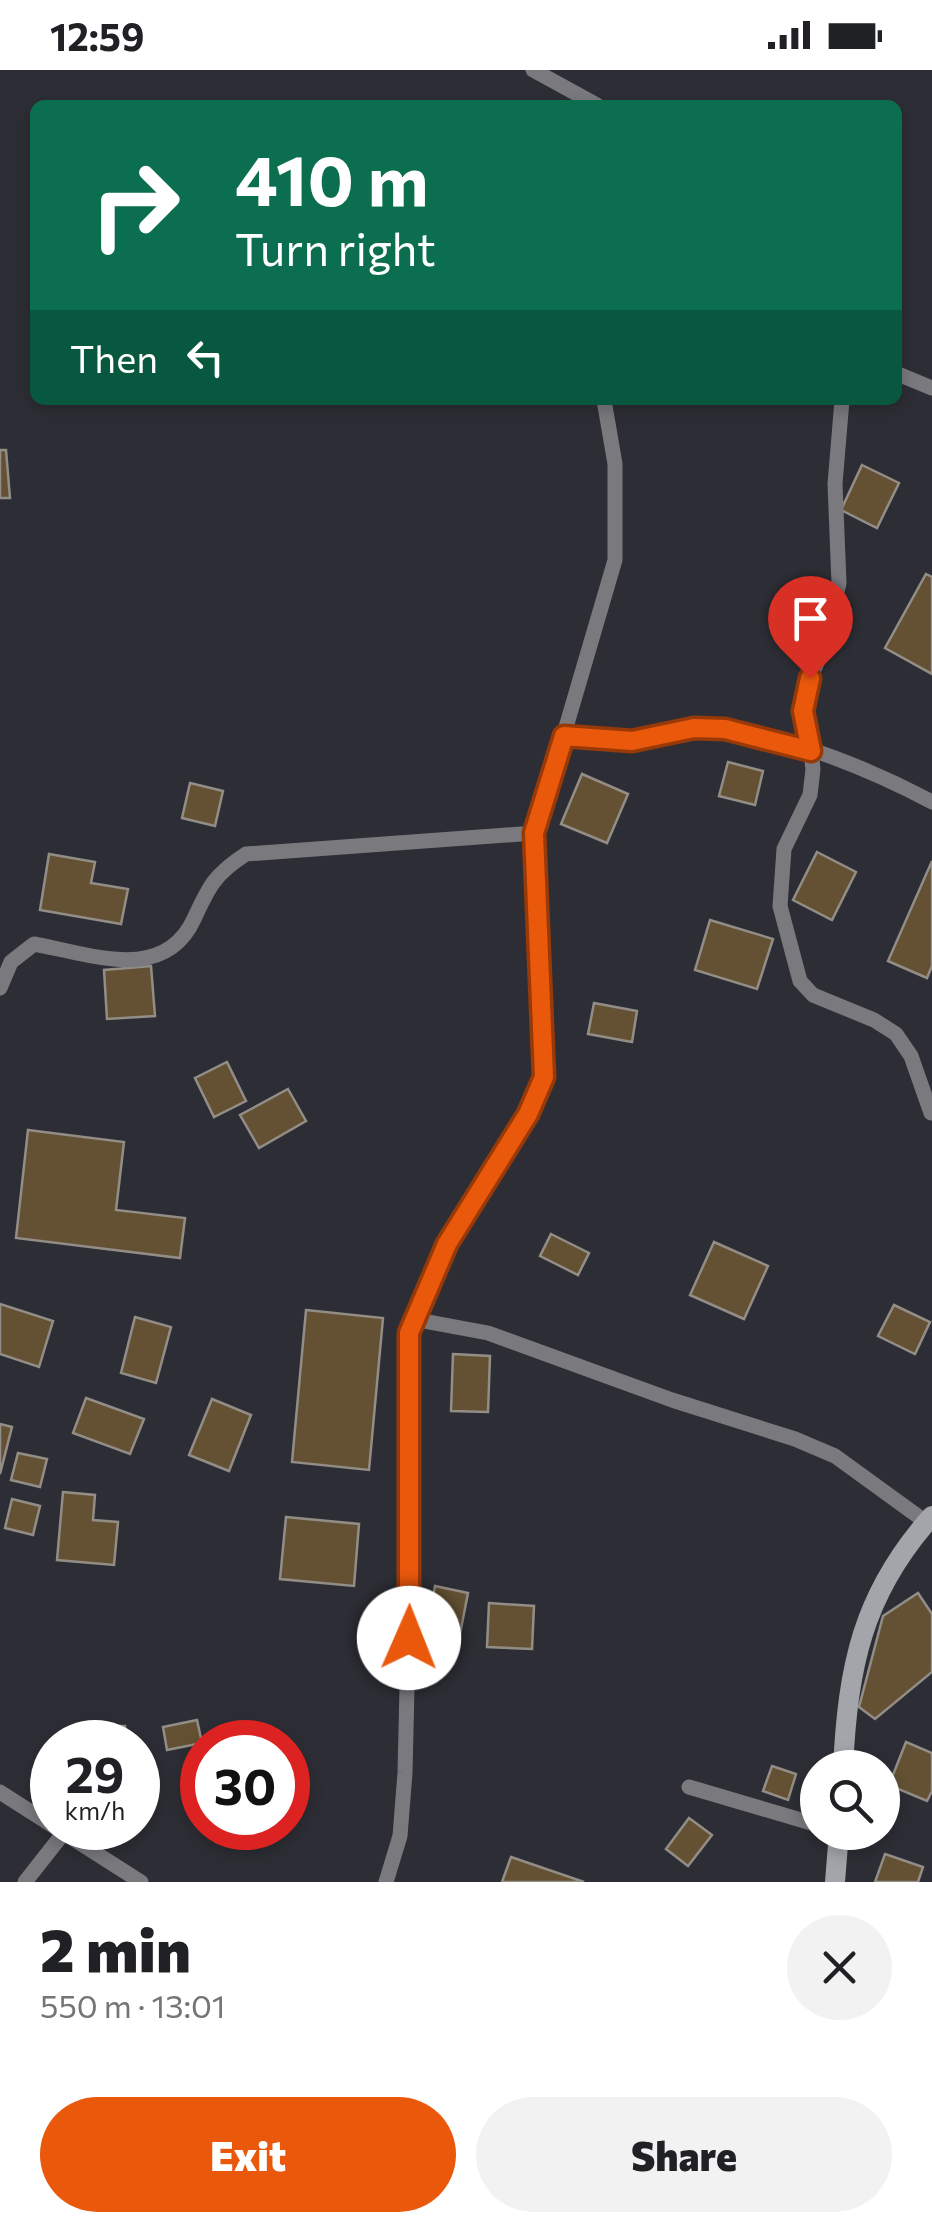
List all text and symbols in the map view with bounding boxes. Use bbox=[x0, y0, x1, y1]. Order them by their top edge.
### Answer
text: 12:59 bbox=[50, 12, 144, 59]
text: 410 m bbox=[235, 135, 428, 220]
icon: right bbox=[70, 140, 200, 270]
text: Turn right bbox=[235, 220, 436, 275]
icon: left bbox=[178, 330, 233, 385]
text: Then bbox=[70, 334, 158, 381]
pin bbox=[768, 576, 853, 679]
icon: arrive bbox=[783, 591, 838, 646]
position arrow bbox=[357, 1586, 461, 1690]
speed limit sign: 30 bbox=[180, 1720, 310, 1850]
text: 29 bbox=[65, 1742, 124, 1803]
map controls bbox=[800, 1750, 900, 1850]
button: search bbox=[800, 1750, 900, 1850]
text: km/h bbox=[65, 1795, 125, 1825]
text: 2 min bbox=[40, 1911, 191, 1984]
button: close bbox=[787, 1915, 892, 2020]
text: 550 m · 13:01 bbox=[40, 1985, 226, 2025]
button: Exit bbox=[40, 2097, 456, 2212]
button: Share bbox=[476, 2097, 892, 2212]

